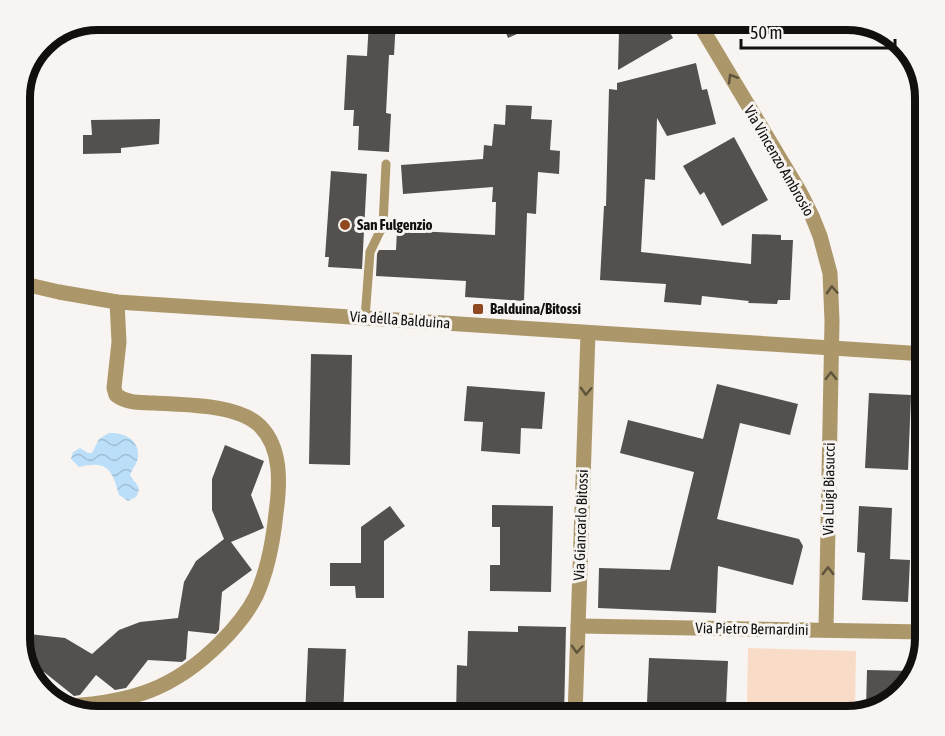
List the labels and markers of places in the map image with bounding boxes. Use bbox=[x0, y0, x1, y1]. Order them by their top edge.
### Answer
place label: San Fulgenzio bbox=[357, 216, 433, 233]
marker: San Fulgenzio bbox=[338, 218, 352, 232]
place label: Balduina/Bitossi bbox=[490, 300, 581, 317]
marker: Balduina/Bitossi bbox=[471, 302, 485, 316]

